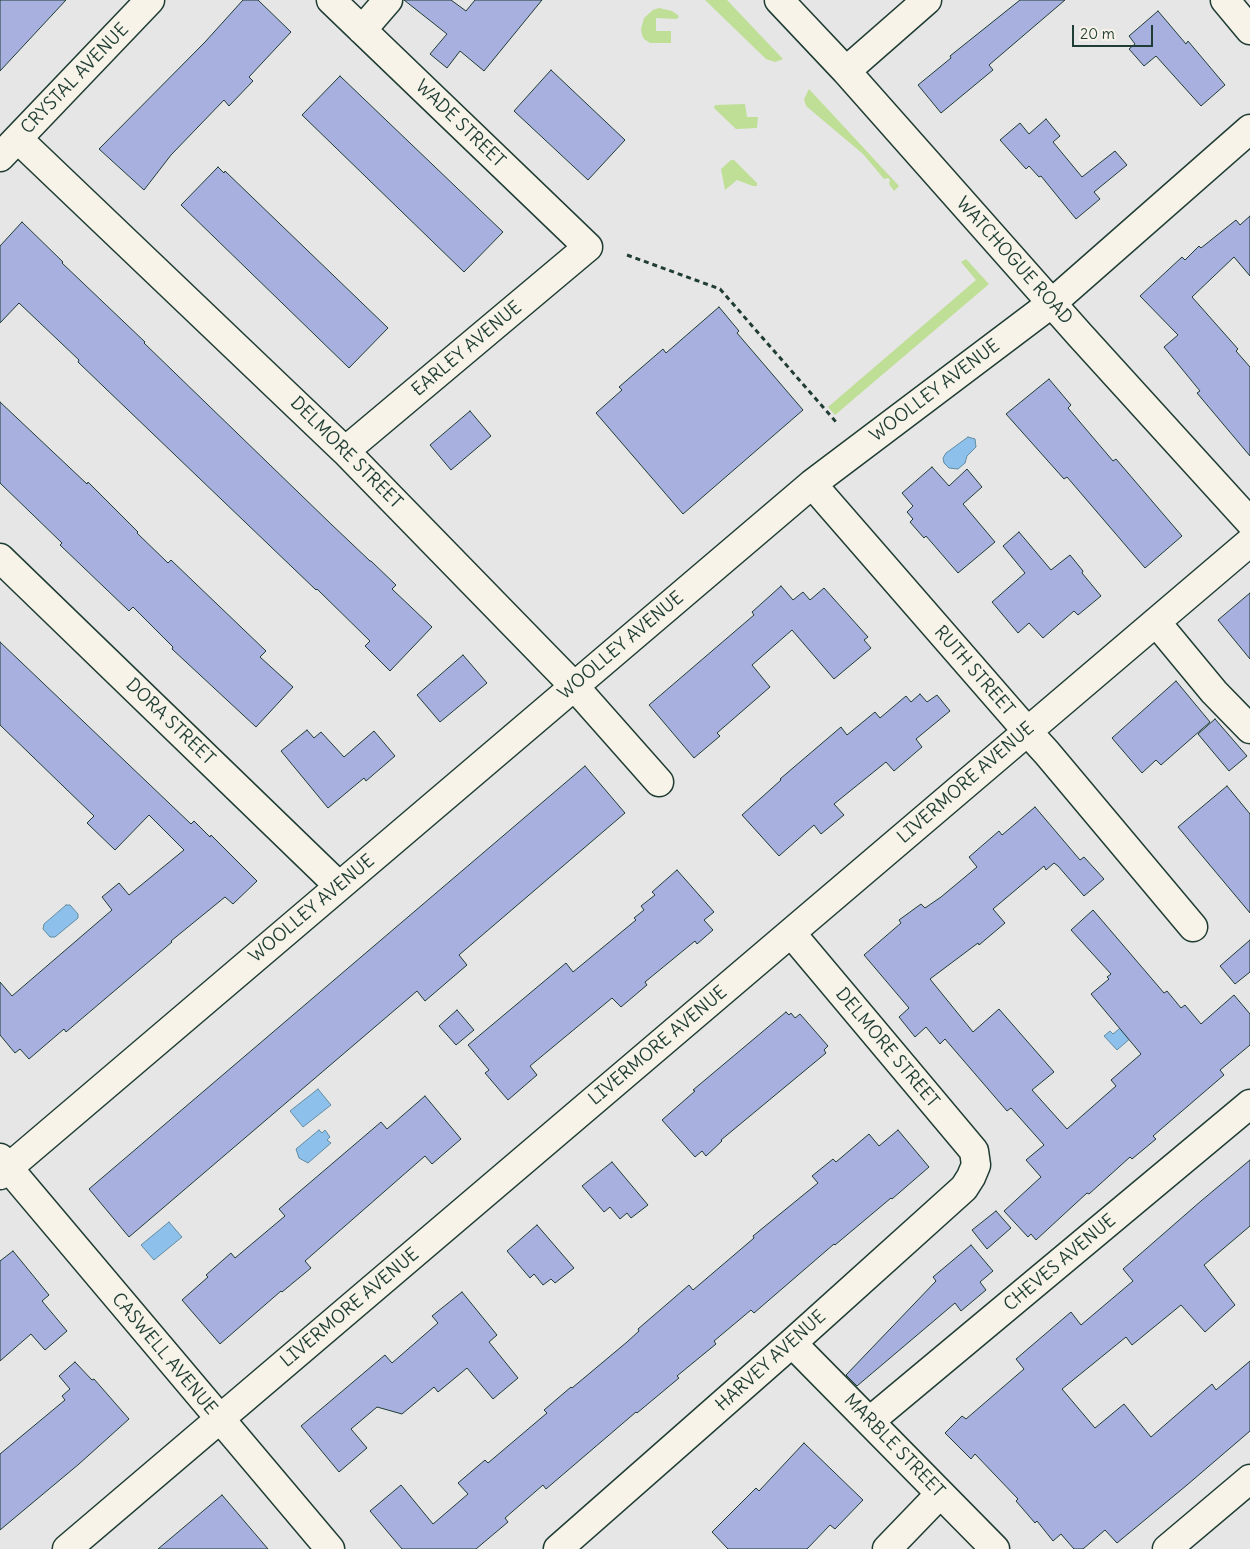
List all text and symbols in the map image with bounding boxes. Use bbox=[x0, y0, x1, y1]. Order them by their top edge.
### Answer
scale bar bbox=[1075, 15, 1156, 47]
street label: CRYSTAL AVENUE bbox=[17, 19, 133, 139]
text: 20 m bbox=[1080, 24, 1115, 43]
street label: WADE STREET bbox=[411, 76, 509, 172]
street label: WATCHOGUE ROAD bbox=[951, 193, 1077, 329]
street label: EARLEY AVENUE bbox=[408, 297, 526, 401]
street label: WOOLLEY AVENUE bbox=[866, 335, 1004, 447]
street label: DELMORE STREET bbox=[286, 393, 406, 513]
street label: WOOLLEY AVENUE bbox=[554, 587, 688, 705]
street label: RUTH STREET bbox=[929, 622, 1019, 720]
street label: DORA STREET bbox=[121, 674, 219, 770]
street label: LIVERMORE AVENUE bbox=[893, 718, 1039, 848]
street label: WOOLLEY AVENUE bbox=[245, 850, 379, 968]
street label: LIVERMORE AVENUE bbox=[584, 982, 732, 1110]
street label: DELMORE STREET bbox=[831, 984, 943, 1112]
street label: CHEVES AVENUE bbox=[1000, 1210, 1120, 1316]
street label: LIVERMORE AVENUE bbox=[276, 1244, 424, 1372]
street label: CASWELL AVENUE bbox=[107, 1289, 221, 1419]
street label: HARVEY AVENUE bbox=[712, 1306, 830, 1416]
street label: MARBLE STREET bbox=[839, 1390, 949, 1502]

